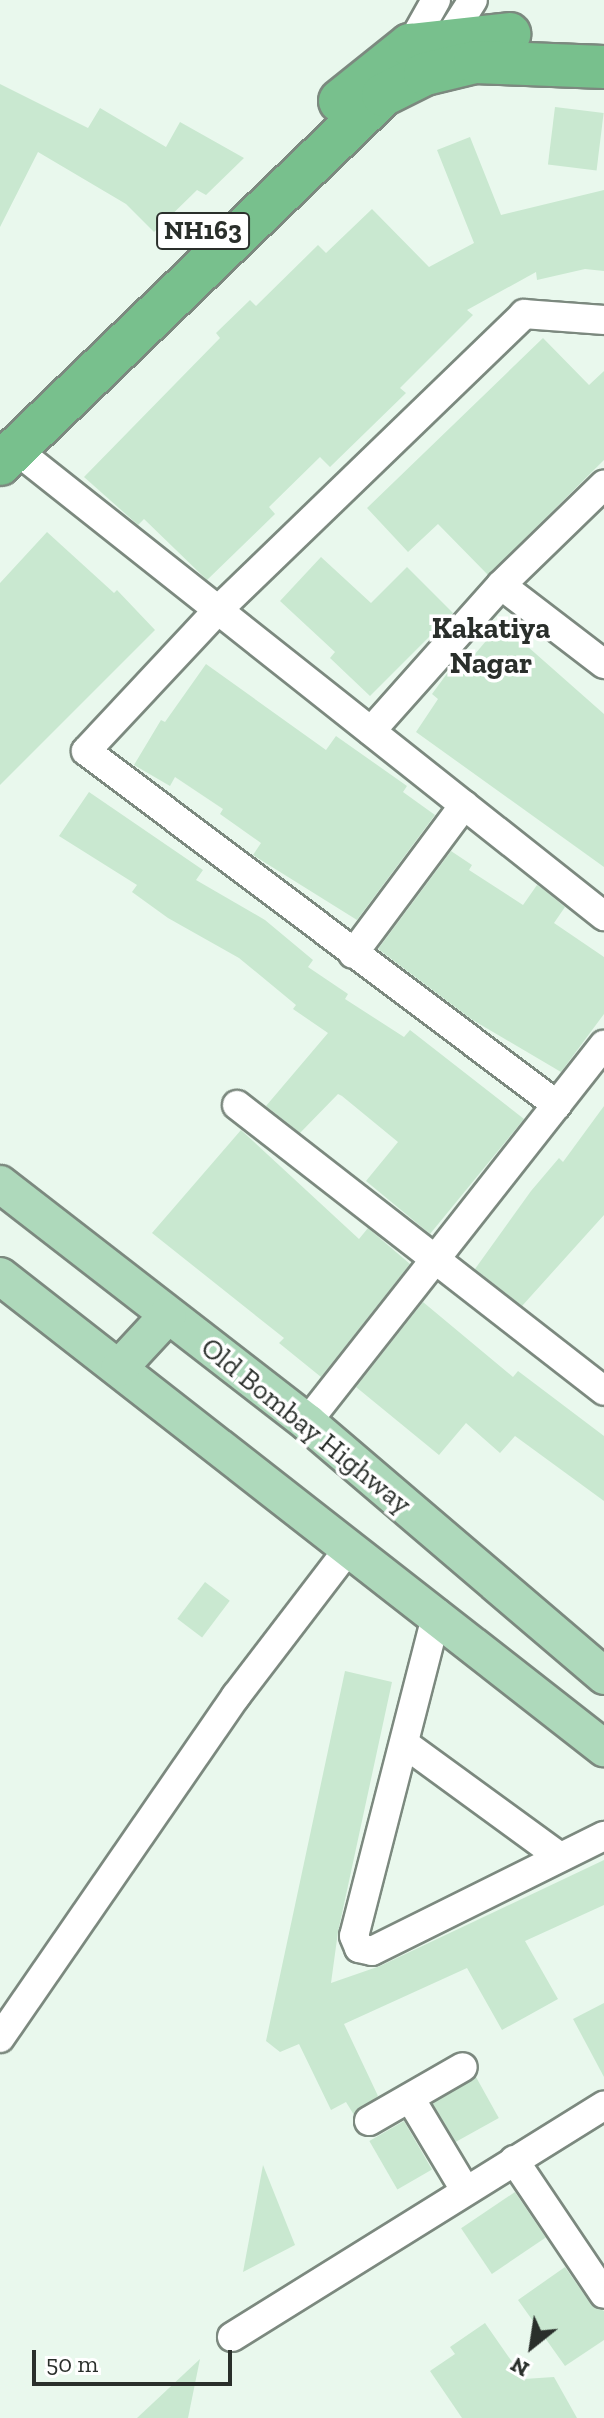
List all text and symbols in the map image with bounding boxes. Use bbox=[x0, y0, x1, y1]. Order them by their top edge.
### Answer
road number: NH163 bbox=[155, 209, 251, 253]
district label: Kakatiya Nagar bbox=[432, 610, 550, 680]
street label: Old Bombay Highway bbox=[194, 1331, 418, 1521]
north arrow bbox=[492, 2306, 572, 2386]
scale bar bbox=[36, 2334, 236, 2384]
text: 50 m bbox=[46, 2349, 98, 2378]
text: N bbox=[506, 2351, 534, 2383]

